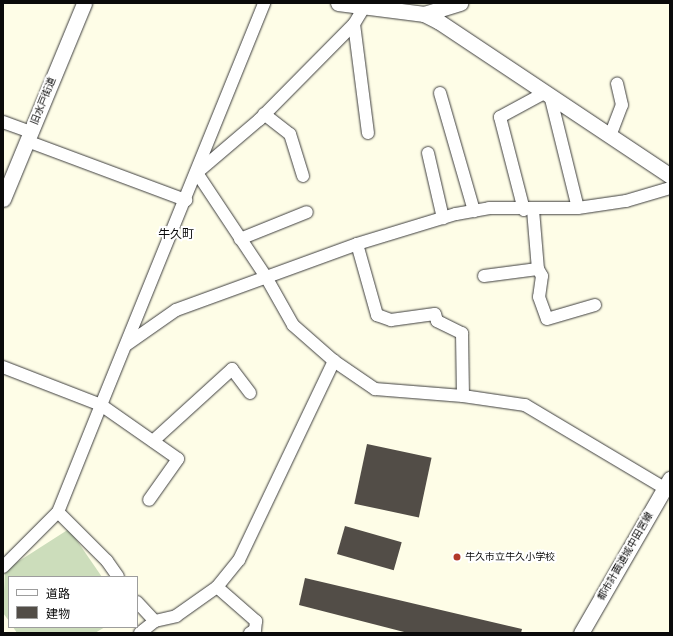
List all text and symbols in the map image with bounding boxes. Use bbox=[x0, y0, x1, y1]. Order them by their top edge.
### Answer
street label: 旧水戸街道 bbox=[28, 76, 58, 126]
district label: 牛久町 bbox=[158, 227, 194, 241]
street label: 都市計画道城中田宮線 bbox=[595, 510, 655, 602]
place label: 牛久市立牛久小学校 bbox=[465, 551, 555, 563]
marker: 牛久市立牛久小学校 bbox=[452, 552, 462, 562]
legend bbox=[8, 576, 138, 628]
text: 道路 bbox=[46, 585, 70, 601]
text: 建物 bbox=[46, 605, 70, 621]

